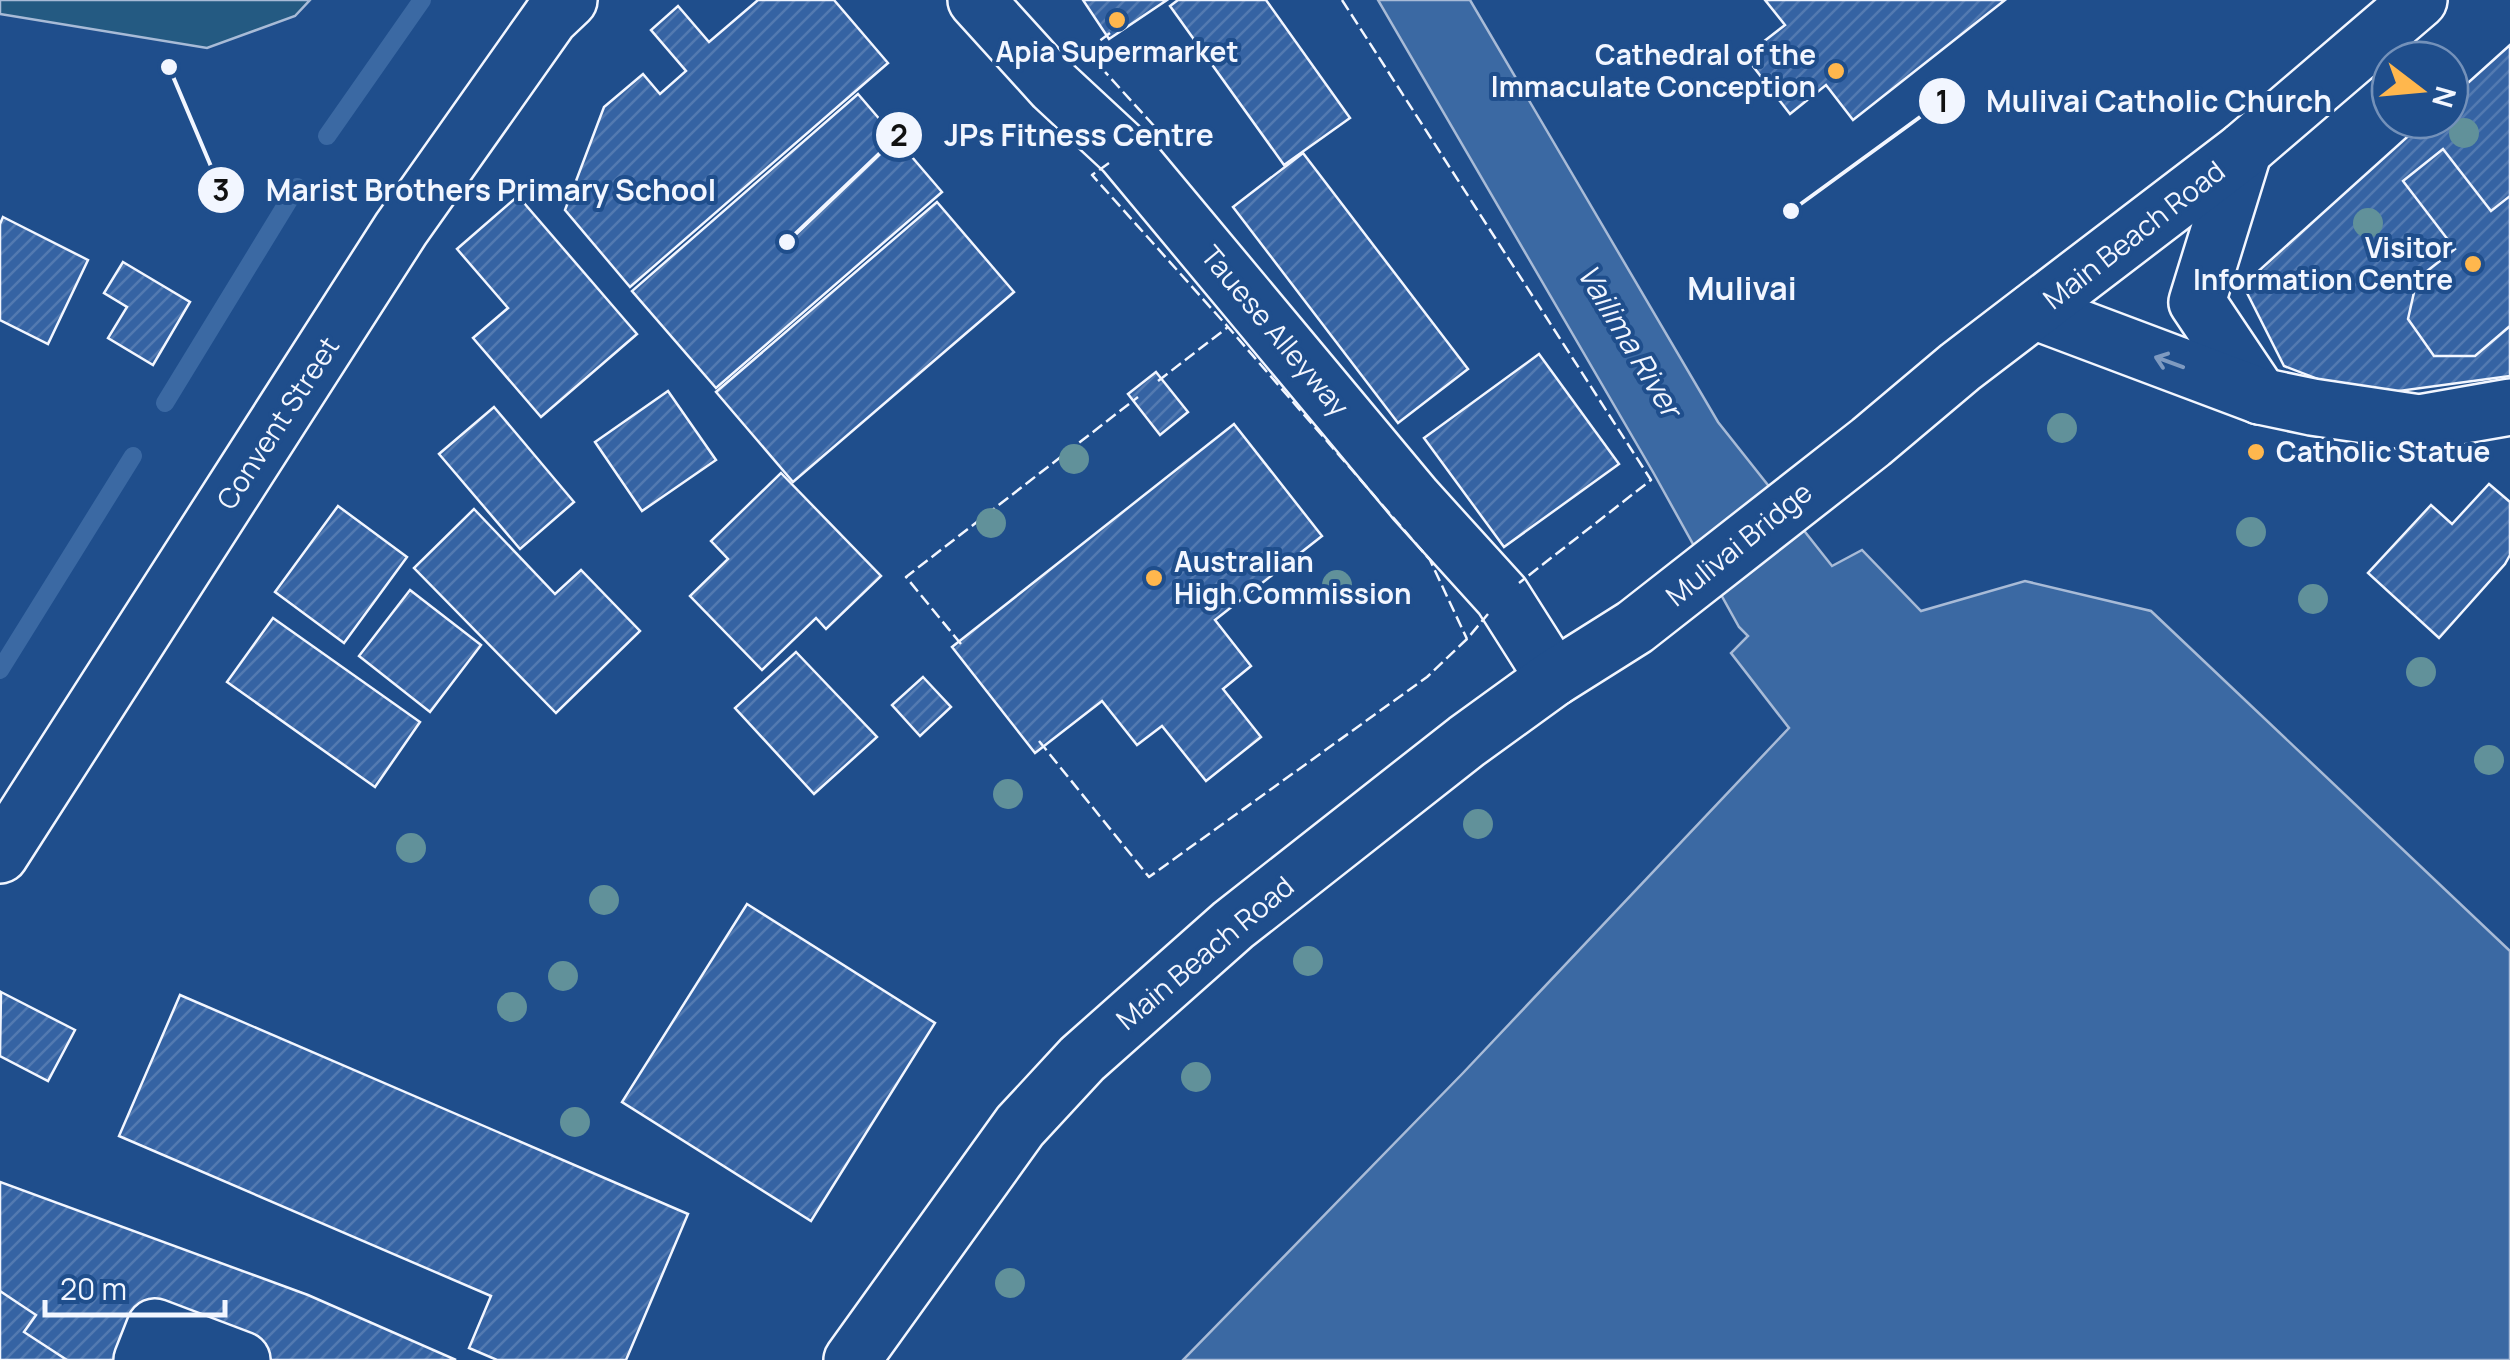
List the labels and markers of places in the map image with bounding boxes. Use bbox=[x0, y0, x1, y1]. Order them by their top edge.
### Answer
marker: Apia Supermarket bbox=[1106, 9, 1128, 31]
place label: Apia Supermarket bbox=[995, 32, 1239, 70]
place label: Cathedral of the Immaculate Conception bbox=[1491, 35, 1816, 105]
marker: Cathedral of the Immaculate Conception bbox=[1825, 60, 1847, 82]
callout: Mulivai Catholic Church bbox=[1917, 71, 2352, 131]
callout: JPs Fitness Centre bbox=[874, 105, 1234, 165]
callout: Marist Brothers Primary School bbox=[196, 160, 736, 220]
place label: Visitor Information Centre bbox=[2193, 228, 2453, 298]
marker: Visitor Information Centre bbox=[2462, 253, 2484, 275]
place label: Catholic Statue bbox=[2276, 432, 2490, 470]
marker: Catholic Statue bbox=[2245, 441, 2267, 463]
place label: Australian High Commission bbox=[1174, 542, 1412, 612]
marker: Australian High Commission bbox=[1143, 567, 1165, 589]

